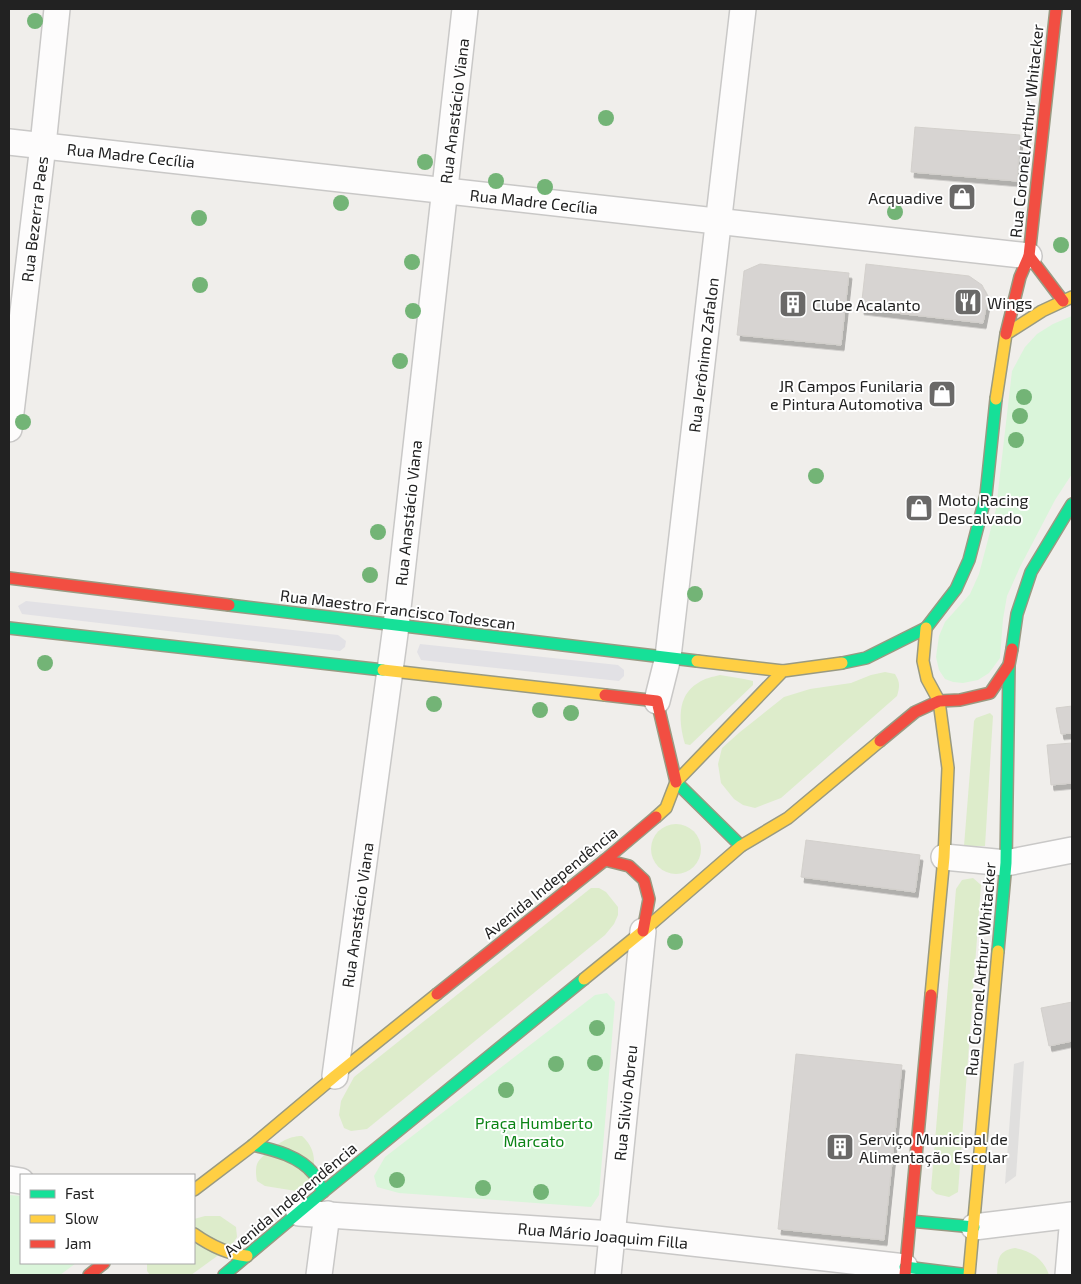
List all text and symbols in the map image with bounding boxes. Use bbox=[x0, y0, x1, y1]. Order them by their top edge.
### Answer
street label: Rua Coronel Arthur Whitacker bbox=[1005, 23, 1047, 239]
street label: Rua Anastácio Viana bbox=[436, 37, 472, 185]
street label: Rua Madre Cecília bbox=[66, 139, 196, 171]
street label: Rua Bezerra Paes bbox=[17, 155, 51, 283]
shop icon: Acquadive bbox=[947, 182, 977, 212]
street label: Rua Madre Cecília bbox=[469, 185, 599, 217]
place label: Acquadive bbox=[868, 188, 943, 207]
street label: Rua Jerônimo Zafalon bbox=[684, 276, 722, 434]
restaurant icon: Wings bbox=[953, 287, 983, 317]
building icon: Clube Acalanto bbox=[778, 289, 808, 319]
place label: Wings bbox=[987, 293, 1033, 312]
place label: Clube Acalanto bbox=[812, 295, 920, 314]
place label: JR Campos Funilaria e Pintura Automotiva bbox=[770, 376, 923, 413]
shop icon: JR Campos Funilaria e Pintura Automotiva bbox=[927, 379, 957, 409]
street label: Rua Anastácio Viana bbox=[391, 439, 425, 587]
place label: Moto Racing Descalvado bbox=[938, 490, 1029, 527]
shop icon: Moto Racing Descalvado bbox=[904, 493, 934, 523]
street label: Rua Maestro Francisco Todescan bbox=[279, 585, 517, 633]
street label: Avenida Independência bbox=[479, 822, 621, 942]
street label: Rua Anastácio Viana bbox=[337, 841, 377, 989]
street label: Rua Coronel Arthur Whitacker bbox=[961, 861, 999, 1077]
street label: Rua Silvio Abreu bbox=[609, 1044, 641, 1162]
park label: Praça Humberto Marcato bbox=[475, 1113, 593, 1150]
place label: Serviço Municipal de Alimentação Escolar bbox=[859, 1129, 1008, 1167]
building icon: Serviço Municipal de Alimentação Escolar bbox=[825, 1132, 855, 1162]
street label: Avenida Independência bbox=[220, 1138, 360, 1260]
legend bbox=[20, 1174, 195, 1264]
text: Fast bbox=[65, 1184, 95, 1202]
text: Slow bbox=[65, 1209, 99, 1227]
street label: Rua Mário Joaquim Filla bbox=[517, 1218, 689, 1252]
text: Jam bbox=[65, 1234, 91, 1252]

